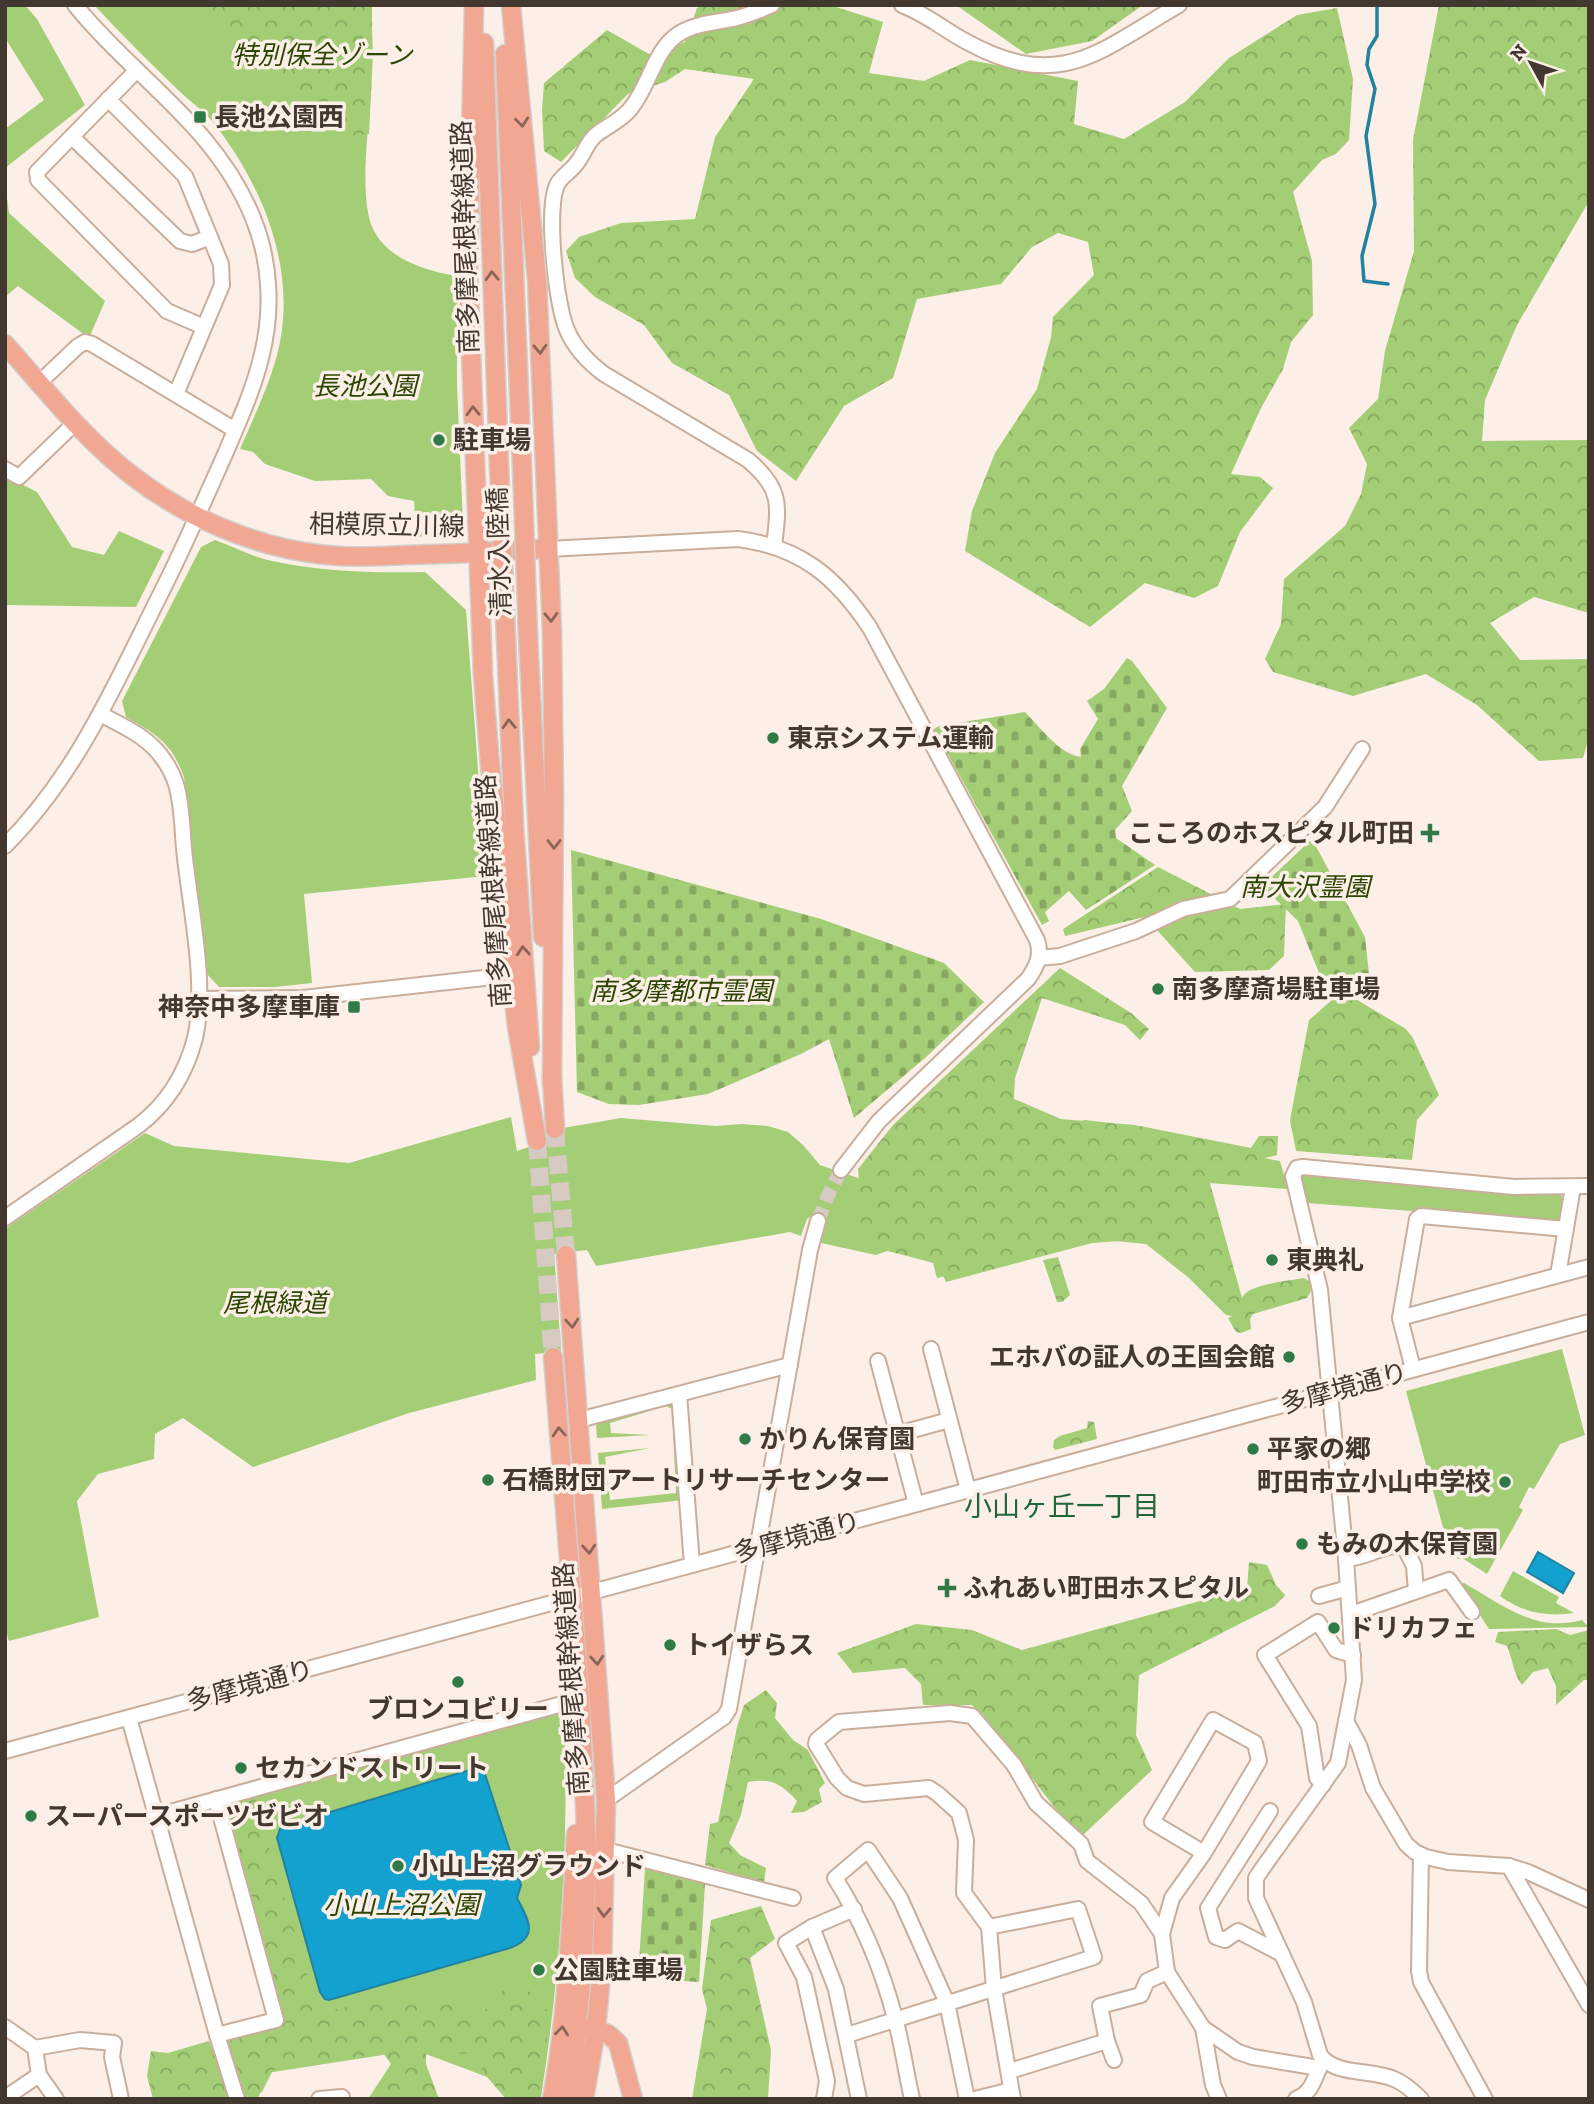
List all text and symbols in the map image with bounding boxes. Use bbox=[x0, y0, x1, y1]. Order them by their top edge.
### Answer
north arrow bbox=[1496, 28, 1566, 98]
park label: 特別保全ゾーン bbox=[232, 39, 414, 71]
text: N bbox=[1505, 39, 1532, 65]
place label: 長池公園西 bbox=[214, 101, 344, 133]
marker: 長池公園西 bbox=[192, 109, 208, 125]
one-way arrow bbox=[514, 117, 529, 128]
street label: 南多摩尾根幹線道路 bbox=[445, 120, 485, 354]
one-way arrow bbox=[485, 270, 500, 281]
one-way arrow bbox=[533, 343, 548, 354]
park label: 長池公園 bbox=[313, 370, 421, 402]
one-way arrow bbox=[465, 405, 480, 416]
place label: 駐車場 bbox=[453, 424, 531, 456]
marker: 駐車場 bbox=[431, 432, 447, 448]
street label: 清水入陸橋 bbox=[481, 486, 517, 618]
street label: 相模原立川線 bbox=[309, 508, 465, 542]
one-way arrow bbox=[543, 612, 559, 623]
one-way arrow bbox=[501, 718, 516, 729]
place label: 東京システム運輸 bbox=[787, 722, 994, 754]
marker: 東京システム運輸 bbox=[765, 730, 781, 746]
street label: 南多摩尾根幹線道路 bbox=[469, 773, 517, 1009]
place label: こころのホスピタル町田 bbox=[1128, 817, 1414, 849]
marker: こころのホスピタル町田 bbox=[1420, 823, 1440, 843]
one-way arrow bbox=[546, 840, 562, 850]
park label: 南大沢霊園 bbox=[1240, 871, 1374, 903]
one-way arrow bbox=[516, 945, 531, 956]
place label: 南多摩斎場駐車場 bbox=[1172, 973, 1380, 1005]
park label: 南多摩都市霊園 bbox=[590, 975, 776, 1007]
marker: 南多摩斎場駐車場 bbox=[1150, 981, 1166, 997]
place label: 神奈中多摩車庫 bbox=[158, 991, 340, 1023]
marker: 神奈中多摩車庫 bbox=[346, 999, 362, 1015]
place label: 東典礼 bbox=[1286, 1244, 1364, 1276]
marker: 東典礼 bbox=[1264, 1252, 1280, 1268]
park label: 尾根緑道 bbox=[223, 1287, 331, 1319]
one-way arrow bbox=[564, 1317, 579, 1328]
place label: エホバの証人の王国会館 bbox=[989, 1341, 1275, 1373]
marker: エホバの証人の王国会館 bbox=[1281, 1349, 1297, 1365]
street label: 多摩境通り bbox=[1277, 1356, 1411, 1420]
place label: かりん保育園 bbox=[759, 1423, 915, 1455]
one-way arrow bbox=[552, 1426, 567, 1437]
marker: かりん保育園 bbox=[737, 1431, 753, 1447]
place label: 平家の郷 bbox=[1267, 1433, 1371, 1465]
marker: 平家の郷 bbox=[1245, 1441, 1261, 1457]
place label: 石橋財団アートリサーチセンター bbox=[502, 1464, 890, 1496]
place label: 町田市立小山中学校 bbox=[1257, 1466, 1491, 1498]
marker: 石橋財団アートリサーチセンター bbox=[480, 1472, 496, 1488]
marker: 町田市立小山中学校 bbox=[1497, 1474, 1513, 1490]
district label: 小山ヶ丘一丁目 bbox=[964, 1490, 1160, 1523]
street label: 多摩境通り bbox=[730, 1505, 864, 1569]
place label: もみの木保育園 bbox=[1316, 1528, 1498, 1560]
marker: もみの木保育園 bbox=[1294, 1536, 1310, 1552]
one-way arrow bbox=[581, 1544, 596, 1555]
street label: 南多摩尾根幹線道路 bbox=[547, 1561, 595, 1797]
place label: ふれあい町田ホスピタル bbox=[963, 1572, 1249, 1604]
marker: ふれあい町田ホスピタル bbox=[937, 1578, 957, 1598]
place label: ドリカフェ bbox=[1348, 1612, 1478, 1644]
marker: ドリカフェ bbox=[1326, 1620, 1342, 1636]
place label: トイザらス bbox=[684, 1629, 814, 1661]
marker: トイザらス bbox=[662, 1637, 678, 1653]
street label: 多摩境通り bbox=[183, 1653, 317, 1717]
one-way arrow bbox=[589, 1655, 604, 1666]
marker: ブロンコビリー bbox=[450, 1674, 466, 1690]
place label: ブロンコビリー bbox=[367, 1693, 549, 1725]
place label: セカンドストリート bbox=[255, 1752, 489, 1784]
marker: セカンドストリート bbox=[233, 1760, 249, 1776]
place label: スーパースポーツゼビオ bbox=[45, 1800, 329, 1832]
marker: スーパースポーツゼビオ bbox=[23, 1808, 39, 1824]
place label: 小山上沼グラウンド bbox=[412, 1850, 646, 1882]
marker: 小山上沼グラウンド bbox=[390, 1858, 406, 1874]
park label: 小山上沼公園 bbox=[323, 1889, 483, 1921]
one-way arrow bbox=[596, 1907, 612, 1918]
place label: 公園駐車場 bbox=[553, 1954, 683, 1986]
marker: 公園駐車場 bbox=[531, 1962, 547, 1978]
one-way arrow bbox=[555, 2025, 570, 2037]

